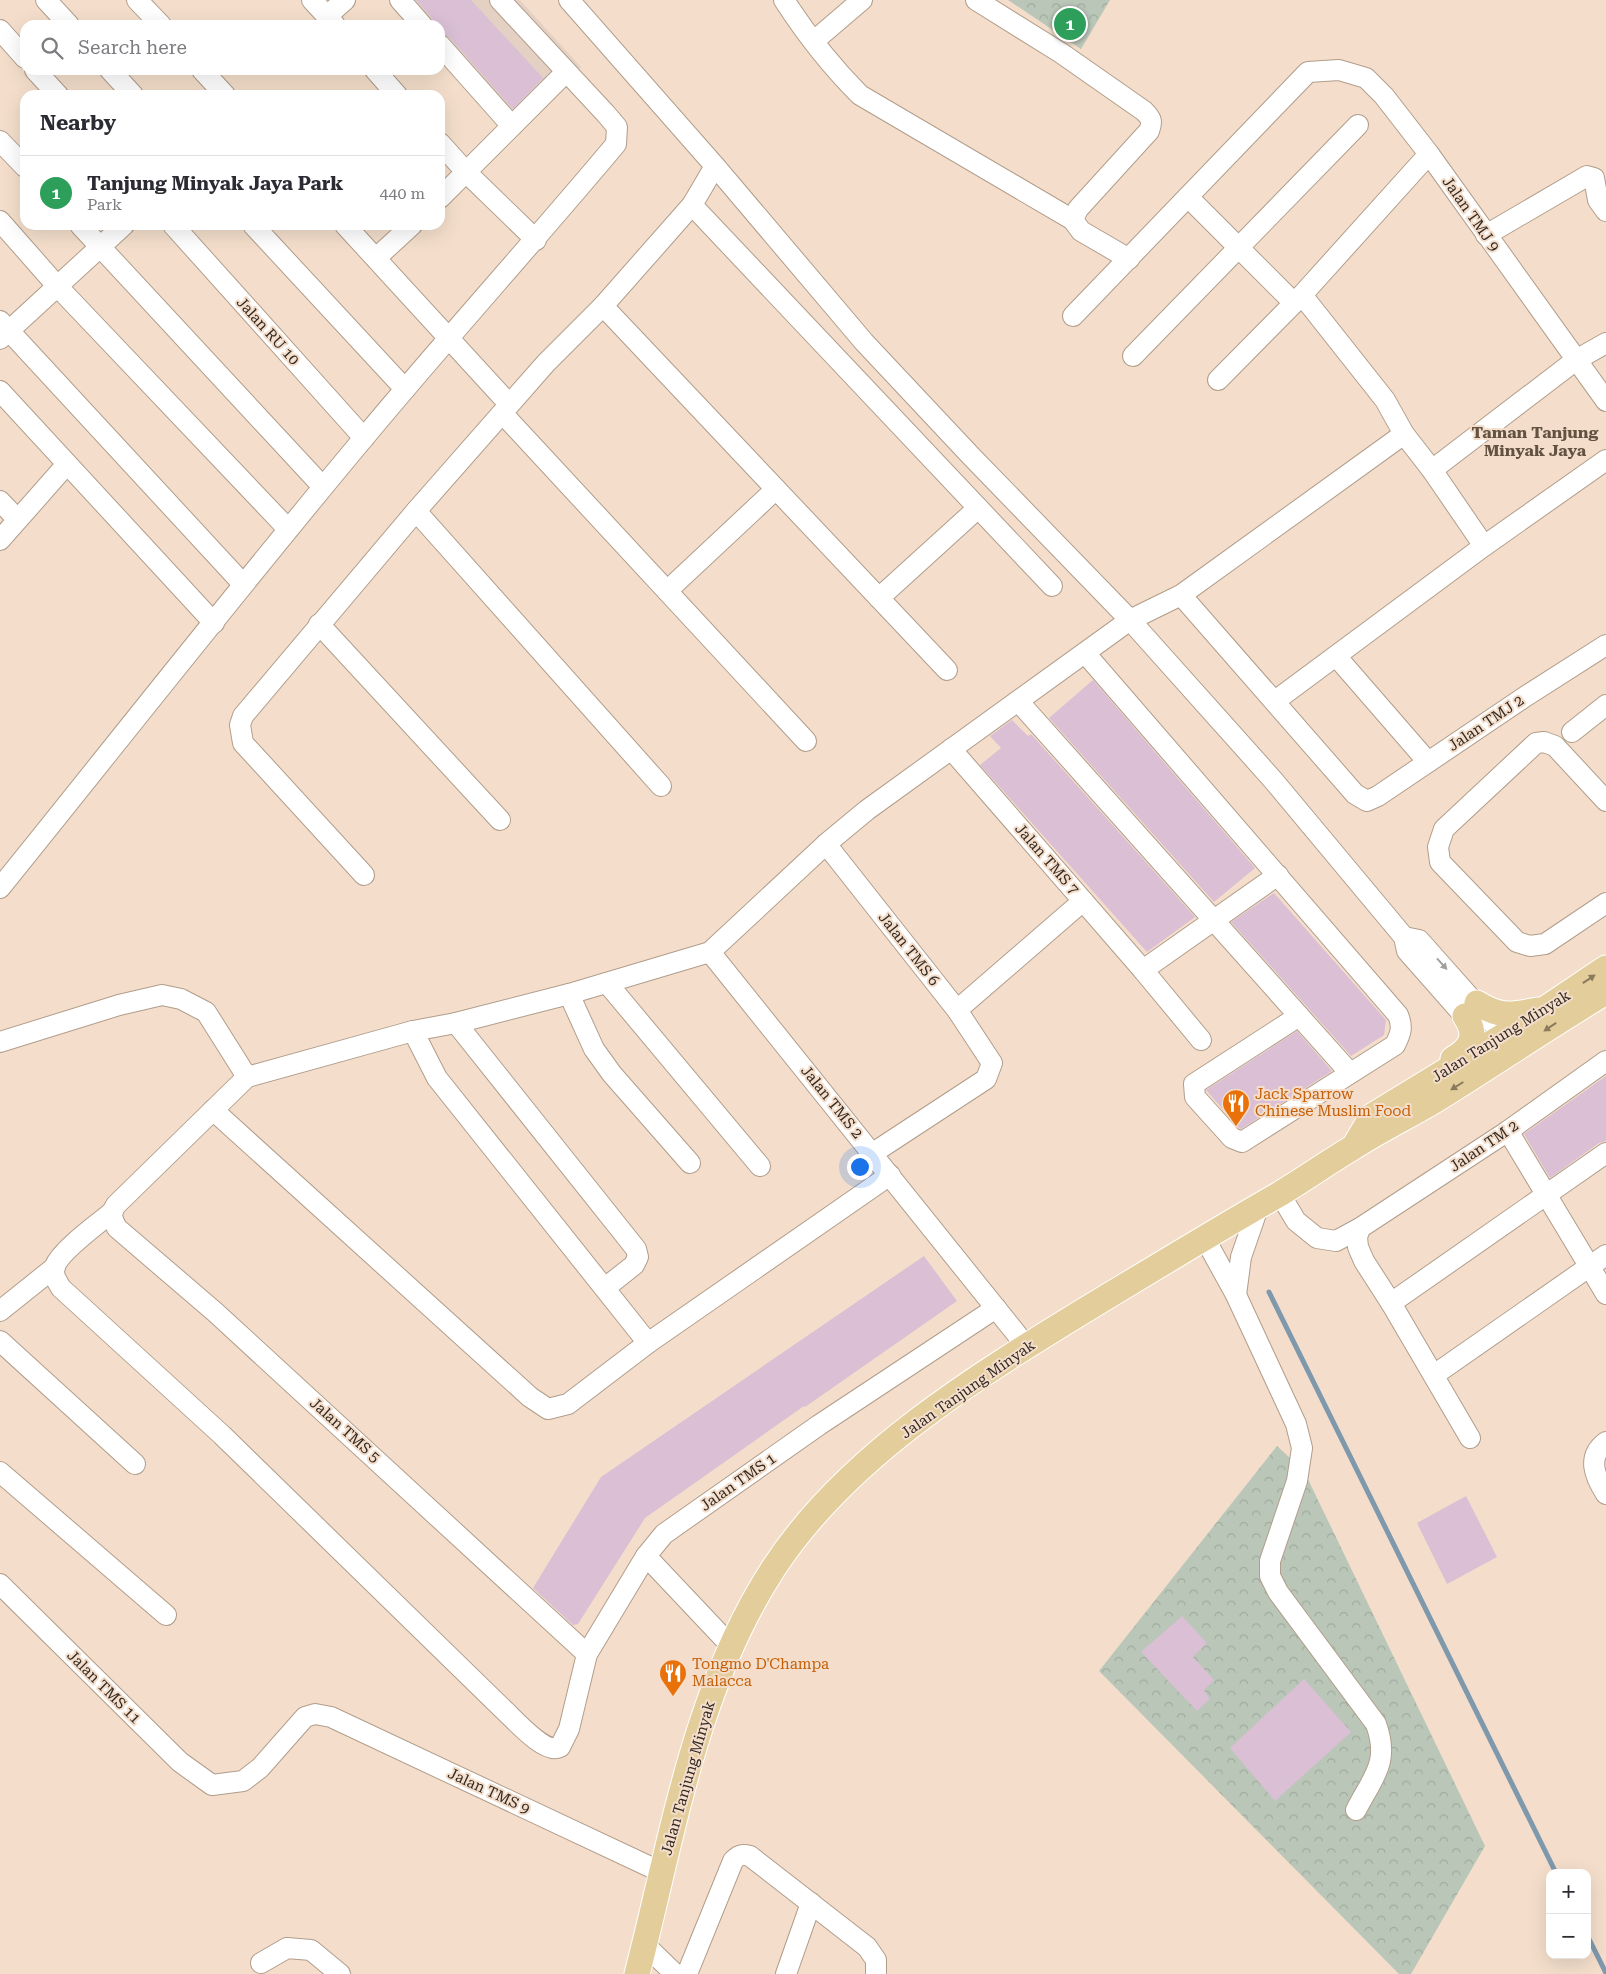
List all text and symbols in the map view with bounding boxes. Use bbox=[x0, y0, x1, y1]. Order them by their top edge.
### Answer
pin: 1 bbox=[1054, 5, 1086, 43]
search box bbox=[20, 20, 445, 75]
icon: search bbox=[38, 34, 66, 62]
text: Search here bbox=[78, 36, 187, 59]
text: Nearby bbox=[40, 111, 116, 135]
text: Tanjung Minyak Jaya Park bbox=[87, 172, 343, 195]
street label: Jalan TMJ 9 bbox=[1439, 173, 1503, 255]
text: 1 bbox=[52, 184, 60, 203]
text: 440 m bbox=[379, 184, 425, 203]
text: Park bbox=[87, 195, 122, 214]
street label: Jalan RU 10 bbox=[233, 293, 303, 369]
district label: Taman Tanjung Minyak Jaya bbox=[1472, 423, 1599, 460]
street label: Jalan TMJ 2 bbox=[1445, 691, 1527, 755]
street label: Jalan TMS 7 bbox=[1011, 820, 1083, 898]
street label: Jalan TMS 6 bbox=[875, 909, 943, 989]
one-way arrow bbox=[1436, 958, 1448, 970]
one-way arrow bbox=[1582, 975, 1595, 984]
street label: Jalan Tanjung Minyak bbox=[1428, 986, 1574, 1086]
one-way arrow bbox=[1543, 1022, 1557, 1032]
street label: Jalan TMS 2 bbox=[797, 1062, 867, 1142]
one-way arrow bbox=[1451, 1081, 1464, 1090]
place label: Jack Sparrow Chinese Muslim Food bbox=[1255, 1085, 1412, 1120]
restaurant icon: Jack Sparrow Chinese Muslim Food bbox=[1221, 1088, 1251, 1127]
street label: Jalan TM 2 bbox=[1446, 1116, 1522, 1176]
your location bbox=[847, 1154, 873, 1180]
street label: Jalan Tanjung Minyak bbox=[897, 1335, 1039, 1442]
street label: Jalan TMS 5 bbox=[306, 1394, 384, 1466]
street label: Jalan TMS 1 bbox=[697, 1449, 779, 1515]
street label: Jalan TMS 11 bbox=[63, 1646, 145, 1728]
place label: Tongmo D'Champa Malacca bbox=[692, 1655, 829, 1690]
restaurant icon: Tongmo D'Champa Malacca bbox=[658, 1658, 688, 1697]
street label: Jalan Tanjung Minyak bbox=[657, 1698, 719, 1857]
street label: Jalan TMS 9 bbox=[445, 1764, 533, 1818]
map controls bbox=[1546, 1869, 1591, 1959]
button: + bbox=[1546, 1869, 1591, 1914]
button: − bbox=[1546, 1914, 1591, 1959]

